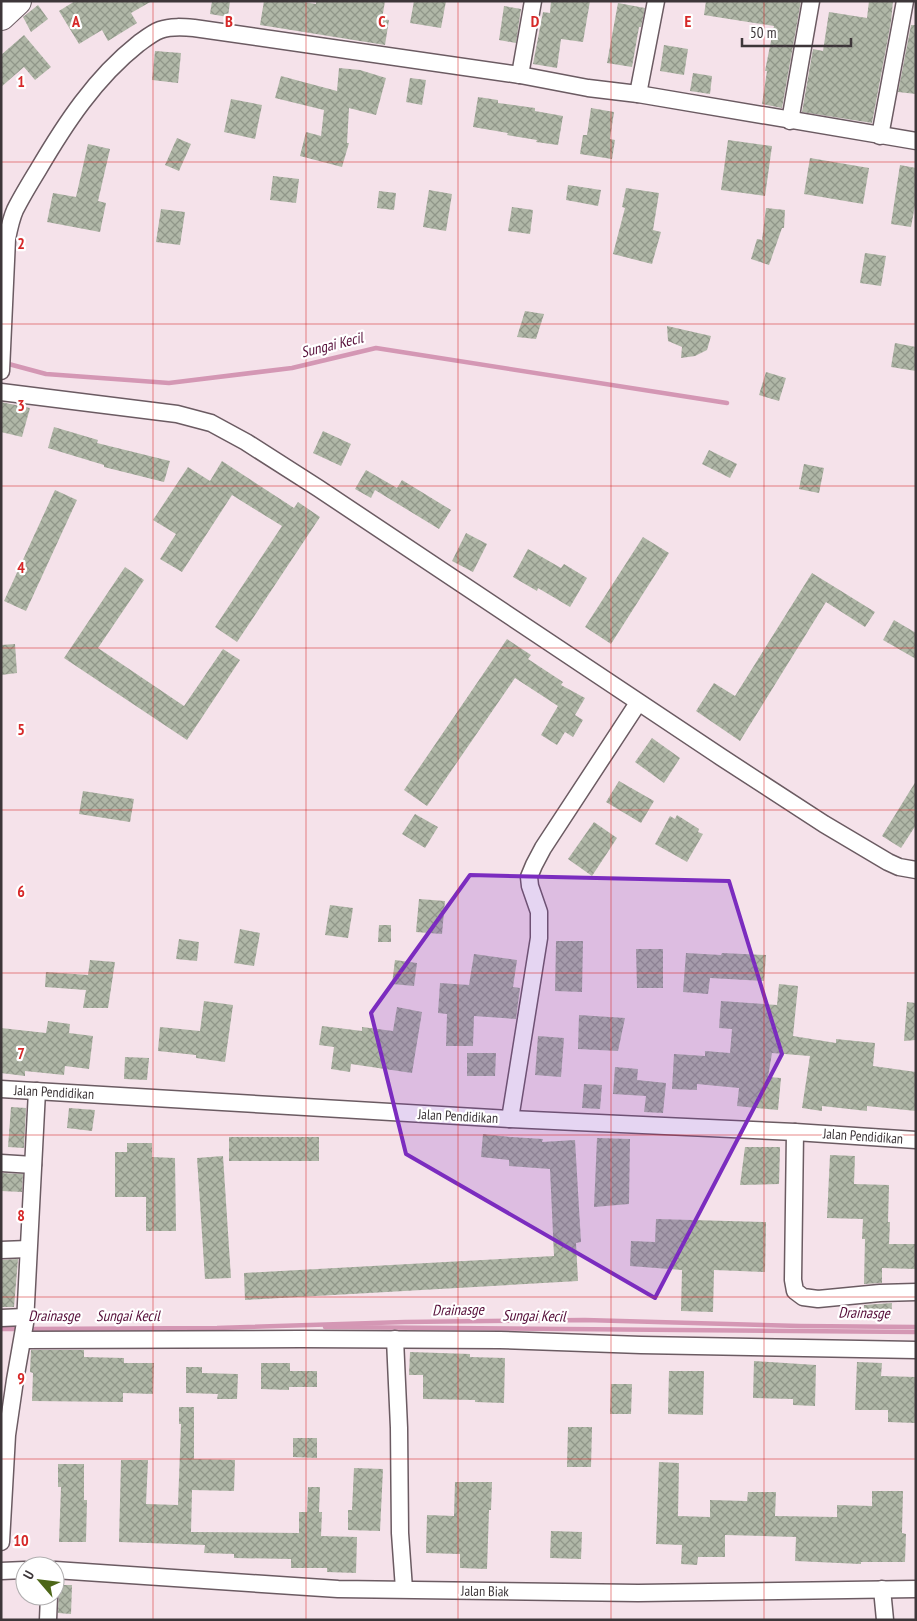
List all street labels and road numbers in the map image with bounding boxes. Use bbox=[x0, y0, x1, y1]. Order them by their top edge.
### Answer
street label: Jalan Pendidikan bbox=[12, 1081, 95, 1103]
street label: Jalan Pendidikan bbox=[416, 1105, 499, 1127]
street label: Jalan Pendidikan bbox=[821, 1124, 904, 1148]
street label: Jalan Biak bbox=[460, 1582, 510, 1600]

